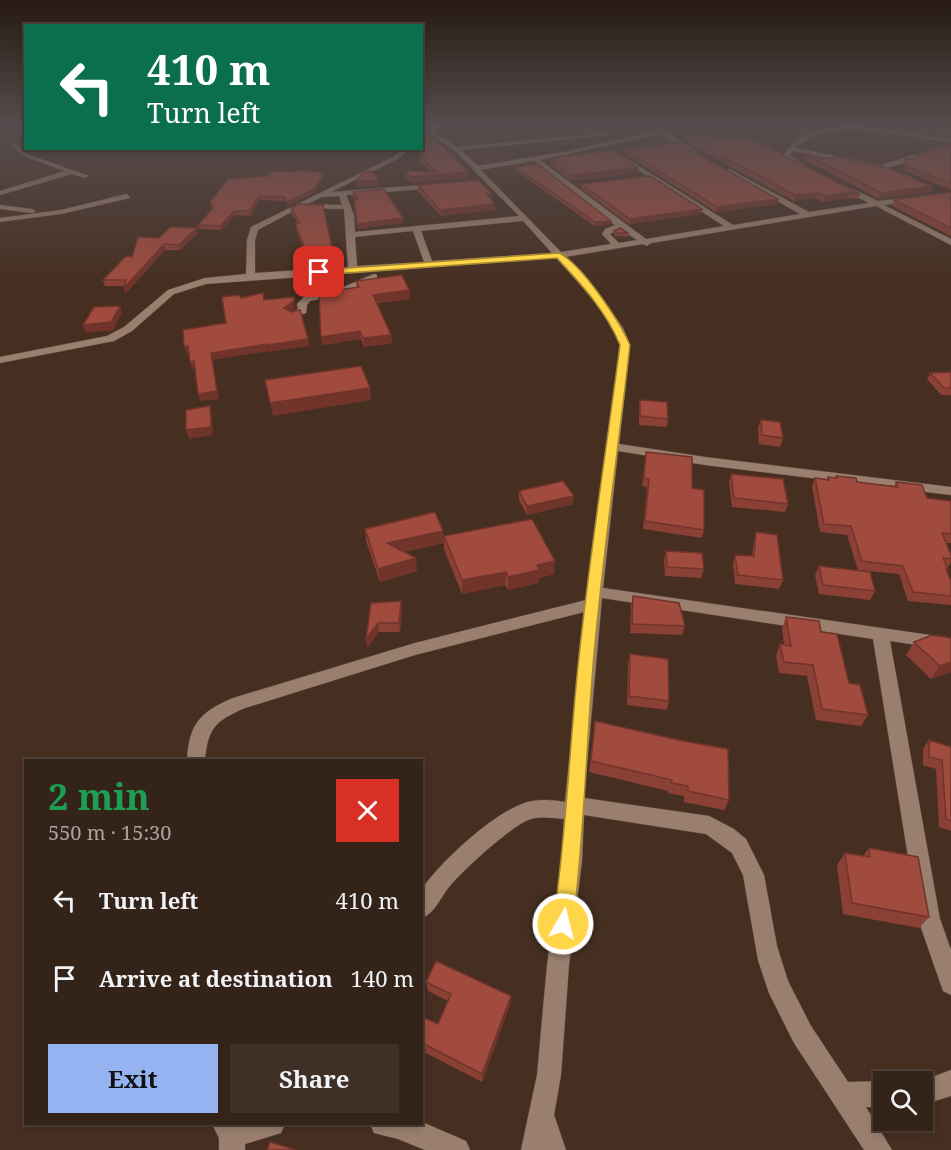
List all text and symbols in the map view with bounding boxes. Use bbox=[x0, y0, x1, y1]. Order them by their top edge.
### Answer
text: 410 m bbox=[147, 40, 271, 97]
icon: left bbox=[48, 48, 126, 126]
text: Turn left bbox=[147, 94, 260, 131]
pin bbox=[293, 246, 344, 297]
icon: arrive bbox=[302, 255, 335, 288]
text: 2 min bbox=[48, 772, 150, 821]
button: close bbox=[336, 779, 399, 842]
text: 550 m · 15:30 bbox=[48, 819, 171, 846]
icon: left bbox=[48, 884, 81, 917]
text: Turn left bbox=[99, 885, 198, 915]
text: 410 m bbox=[336, 885, 399, 915]
position arrow bbox=[531, 892, 595, 956]
icon: arrive bbox=[48, 962, 81, 995]
text: Arrive at destination bbox=[99, 963, 333, 993]
text: 140 m bbox=[351, 963, 414, 993]
button: Exit bbox=[48, 1044, 218, 1113]
button: Share bbox=[230, 1044, 399, 1113]
map controls bbox=[873, 1071, 933, 1131]
button: search bbox=[873, 1071, 933, 1131]

